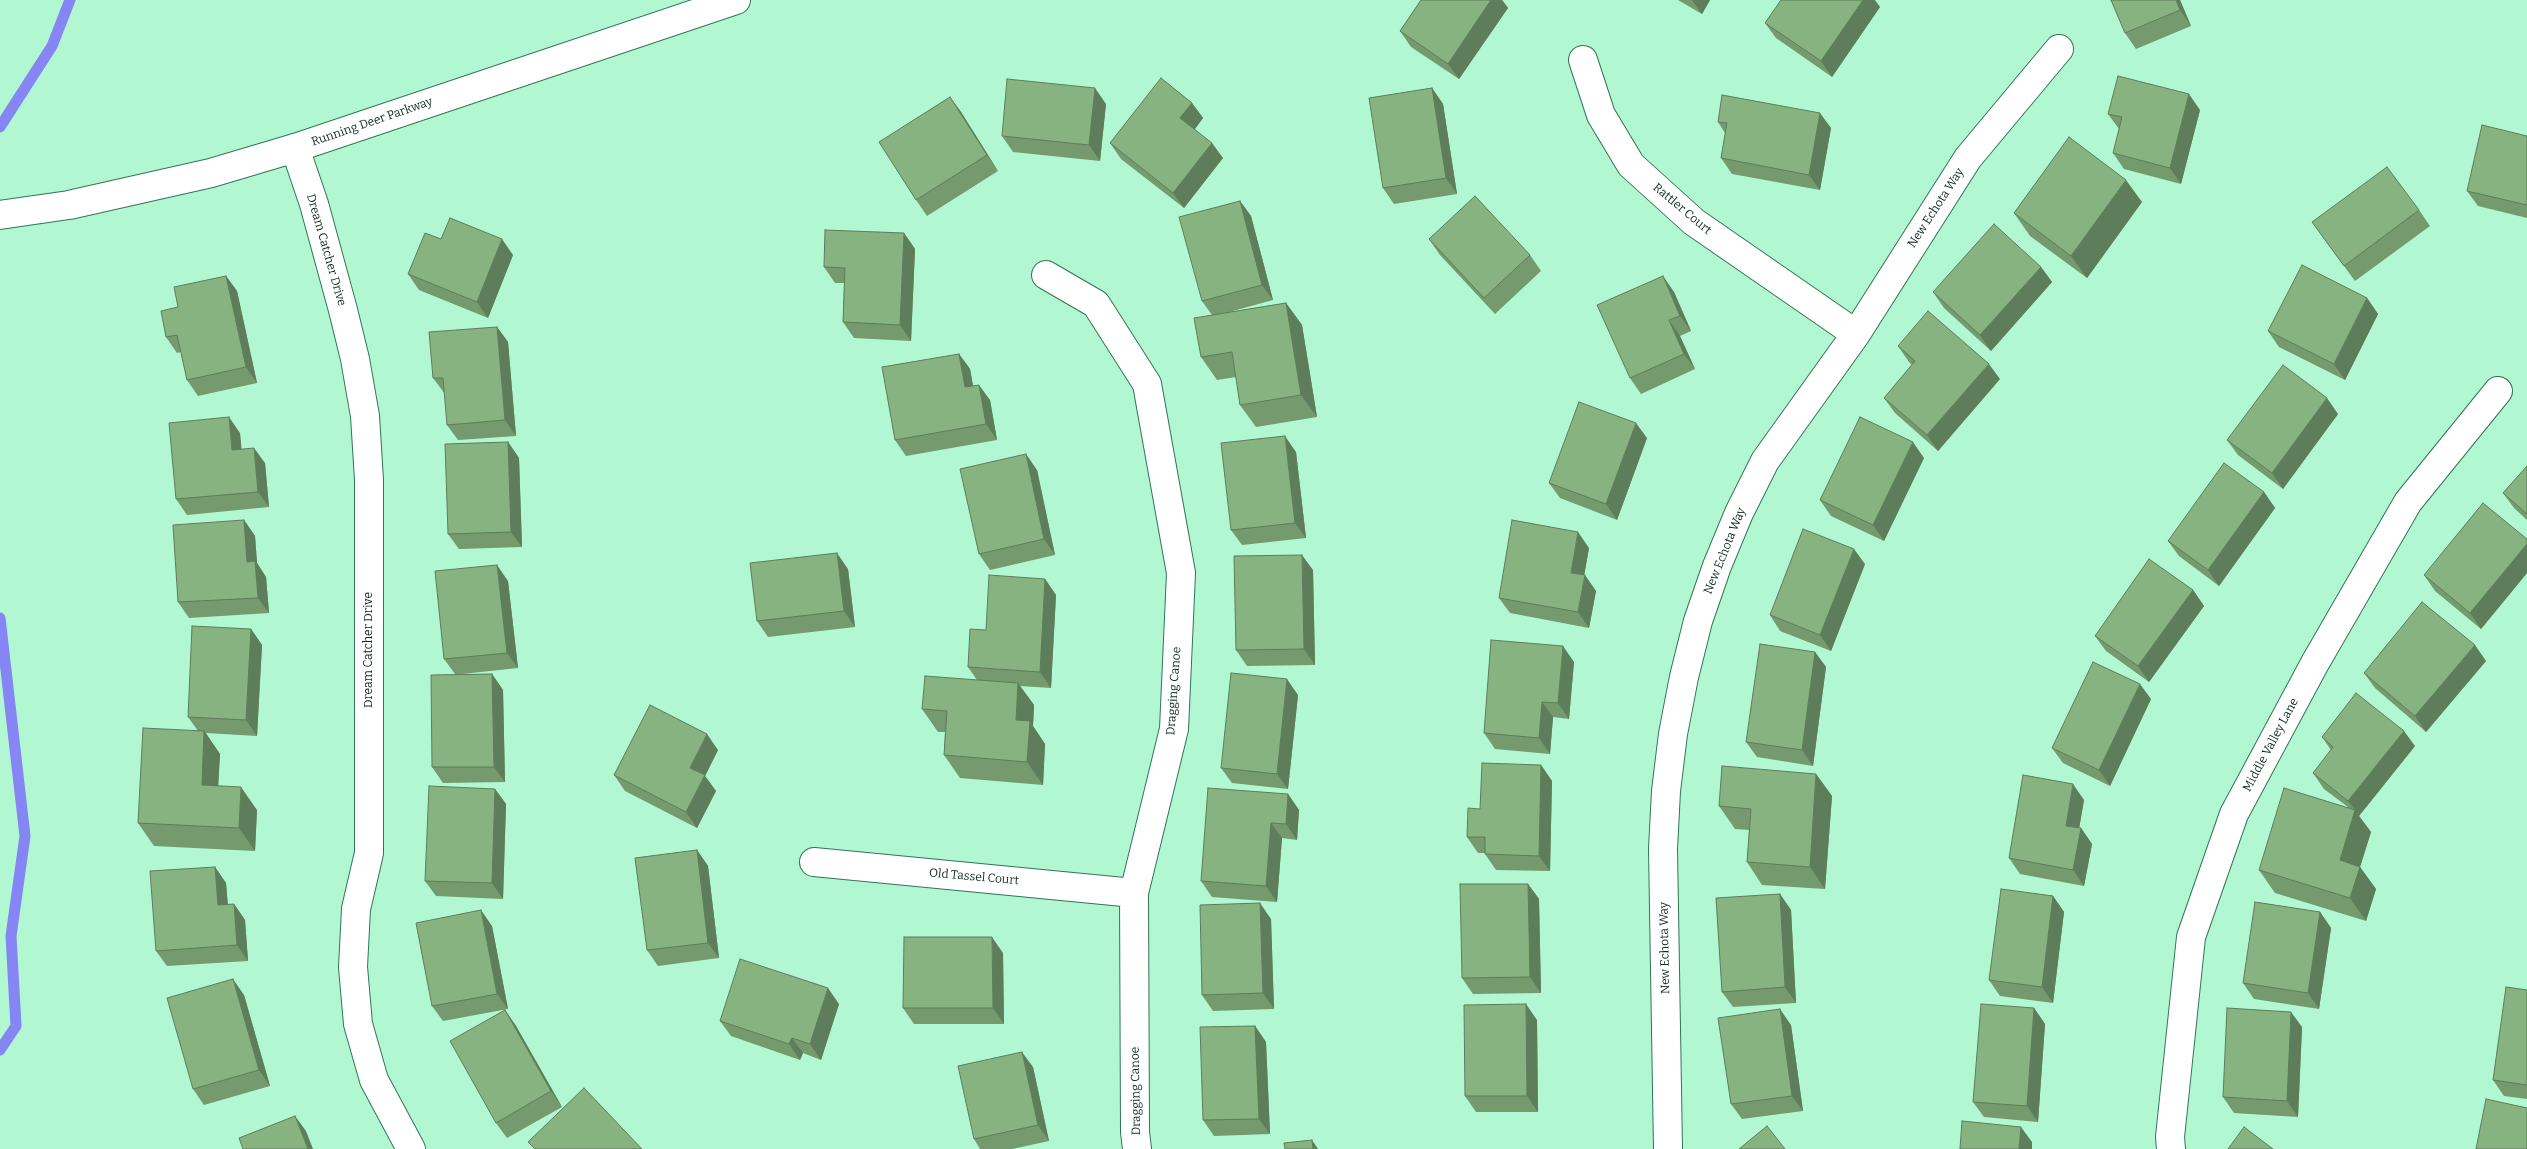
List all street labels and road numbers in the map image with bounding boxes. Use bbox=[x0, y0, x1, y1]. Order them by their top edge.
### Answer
street label: Running Deer Parkway bbox=[310, 95, 434, 149]
street label: New Echota Way bbox=[1905, 165, 1967, 251]
street label: Rattler Court bbox=[1650, 180, 1714, 238]
street label: Dream Catcher Drive bbox=[303, 192, 349, 308]
street label: New Echota Way bbox=[1701, 506, 1749, 596]
street label: Dream Catcher Drive bbox=[362, 592, 376, 708]
street label: Dragging Canoe bbox=[1164, 646, 1184, 736]
street label: Middle Valley Lane bbox=[2240, 696, 2302, 794]
street label: Old Tassel Court bbox=[929, 866, 1019, 888]
street label: New Echota Way bbox=[1657, 902, 1673, 994]
street label: Dragging Canoe bbox=[1128, 1047, 1144, 1135]

